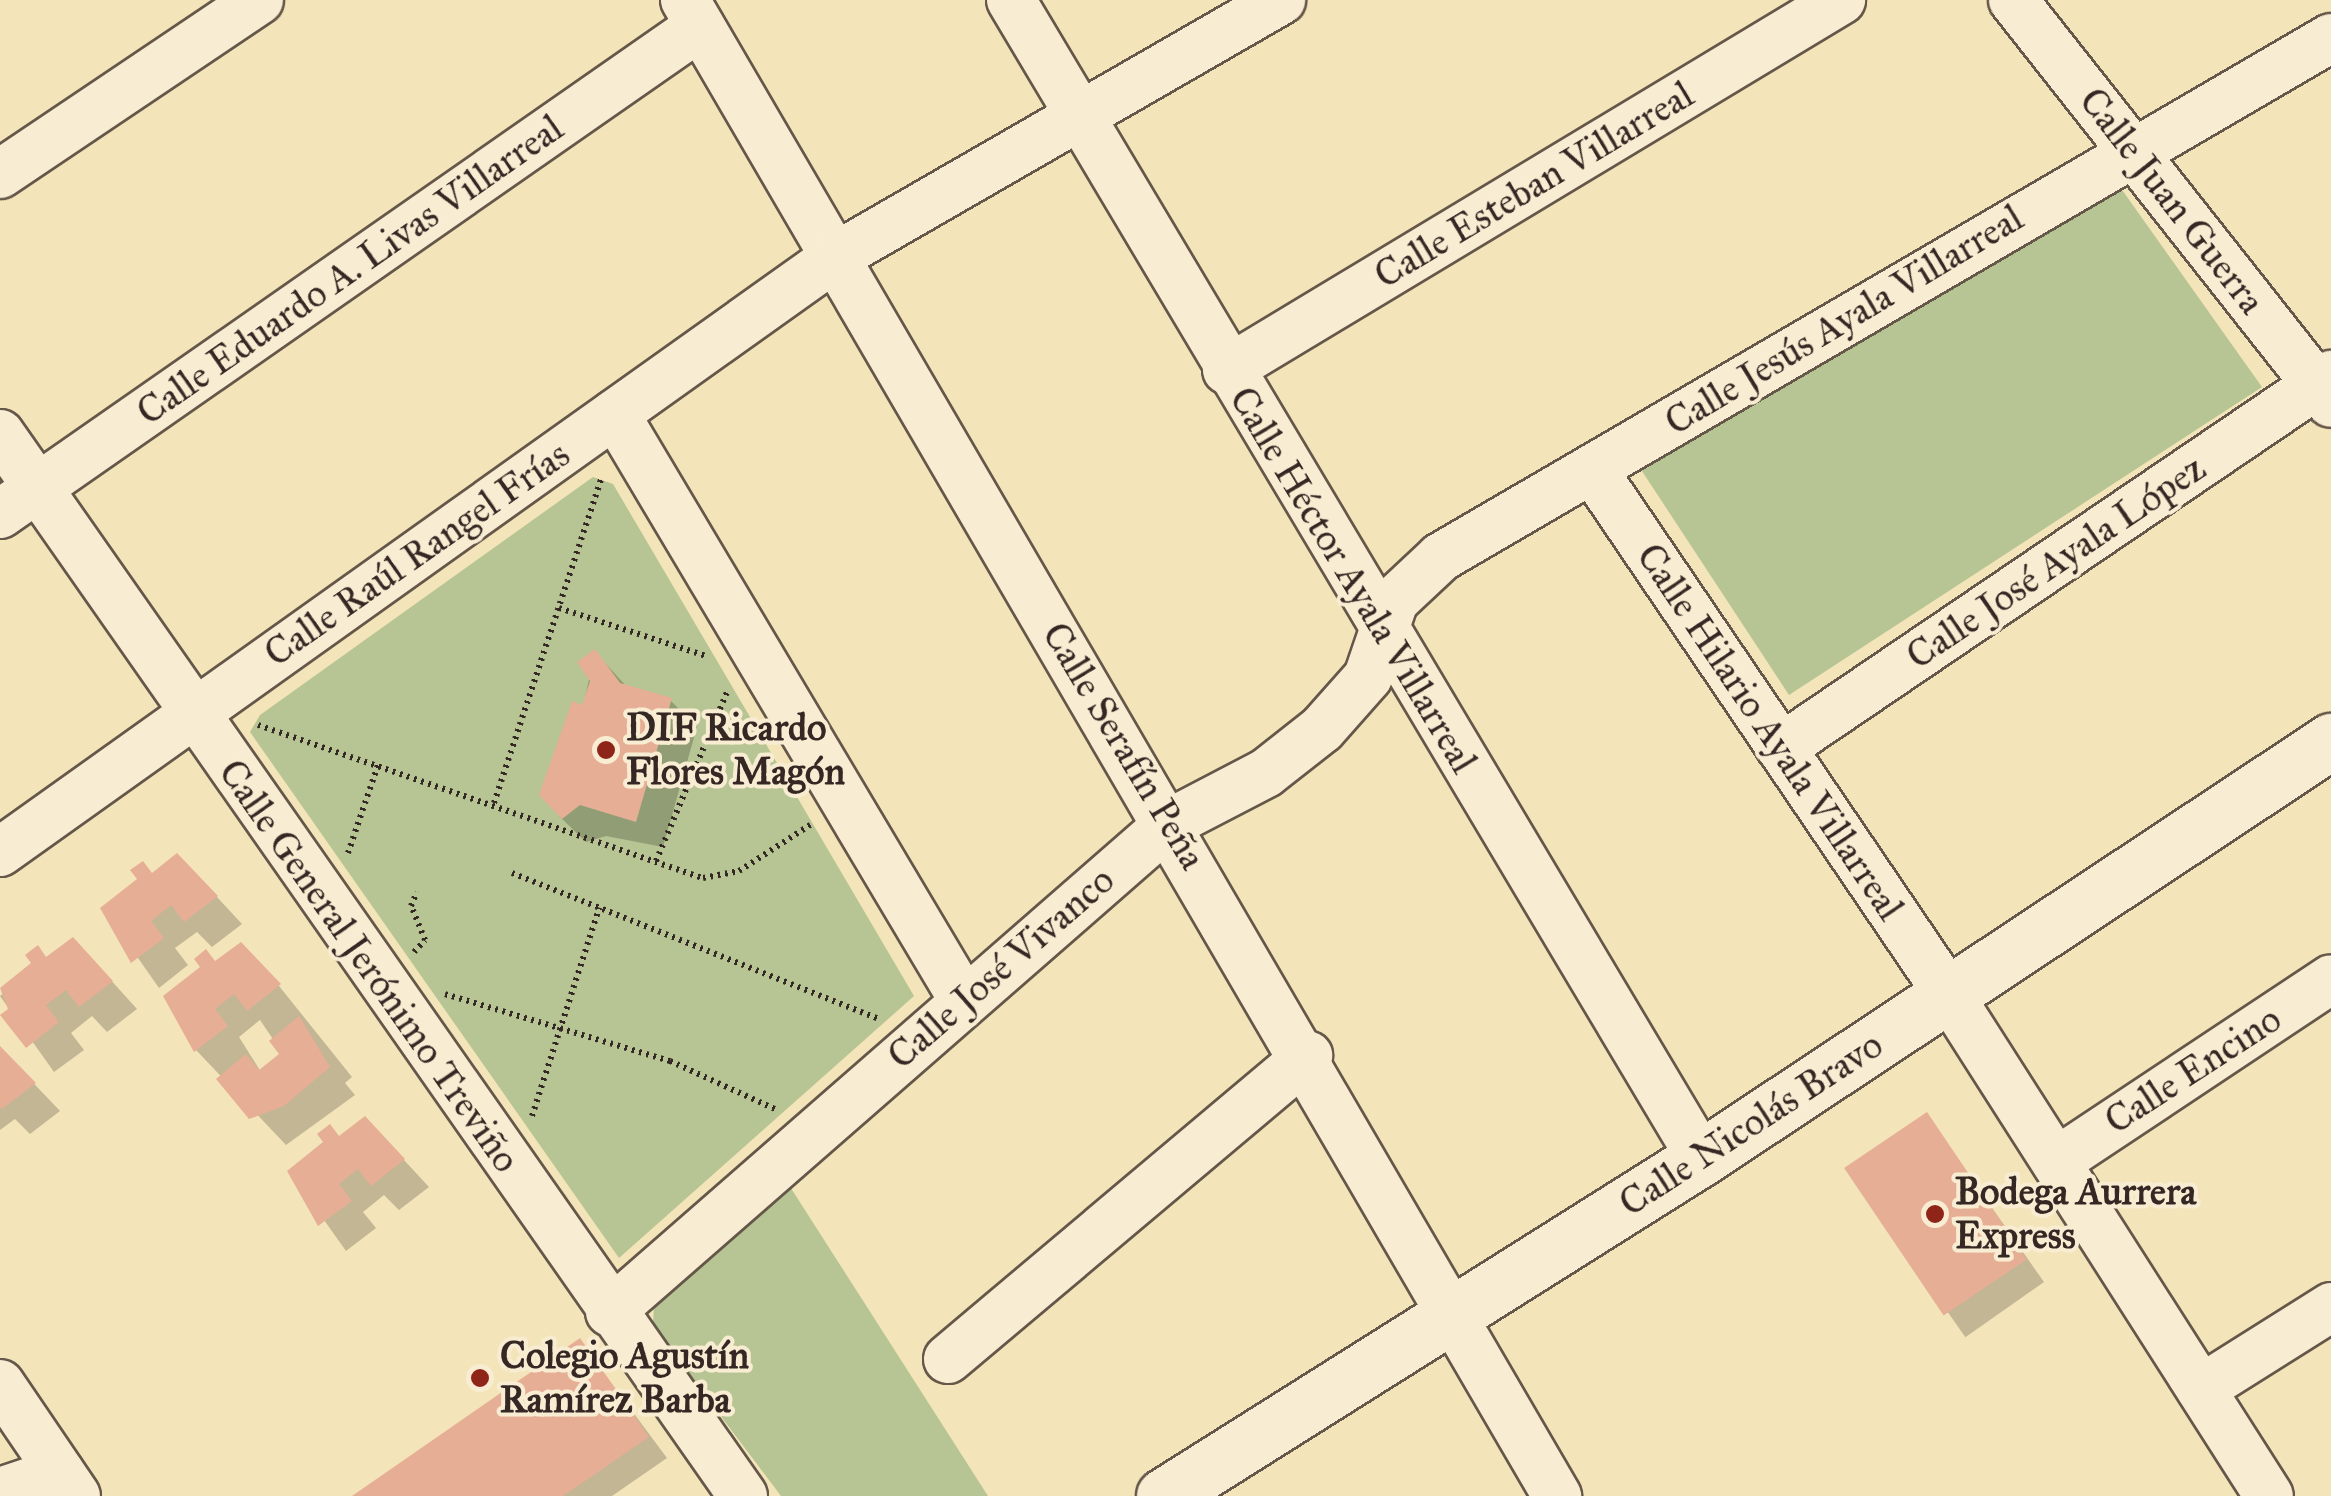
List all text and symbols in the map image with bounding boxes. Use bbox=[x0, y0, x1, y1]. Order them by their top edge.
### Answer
street label: Calle Esteban Villarreal bbox=[1366, 72, 1702, 298]
street label: Calle Juan Guerra bbox=[2070, 79, 2274, 323]
street label: Calle Eduardo A. Livas Villarreal bbox=[128, 105, 572, 435]
street label: Calle Jesús Ayala Villarreal bbox=[1657, 195, 2031, 445]
street label: Calle Héctor Ayala Villarreal bbox=[1220, 379, 1486, 781]
street label: Calle Raúl Rangel Frías bbox=[256, 432, 578, 676]
street label: Calle José Ayala López bbox=[1898, 445, 2214, 679]
street label: Calle Hilario Ayala Villarreal bbox=[1627, 535, 1913, 929]
street label: Calle Serafín Peña bbox=[1032, 614, 1216, 878]
place label: DIF Ricardo Flores Magón bbox=[626, 705, 845, 794]
marker: DIF Ricardo Flores Magón bbox=[595, 739, 617, 761]
street label: Calle General Jerónimo Treviño bbox=[209, 751, 529, 1181]
street label: Calle José Vivanco bbox=[879, 857, 1123, 1079]
street label: Calle Encino bbox=[2096, 996, 2290, 1144]
street label: Calle Nicolás Bravo bbox=[1611, 1022, 1891, 1226]
place label: Bodega Aurrera Express bbox=[1955, 1169, 2196, 1258]
marker: Bodega Aurrera Express bbox=[1924, 1203, 1946, 1225]
place label: Colegio Agustín Ramírez Barba bbox=[500, 1333, 749, 1422]
marker: Colegio Agustín Ramírez Barba bbox=[469, 1367, 491, 1389]

